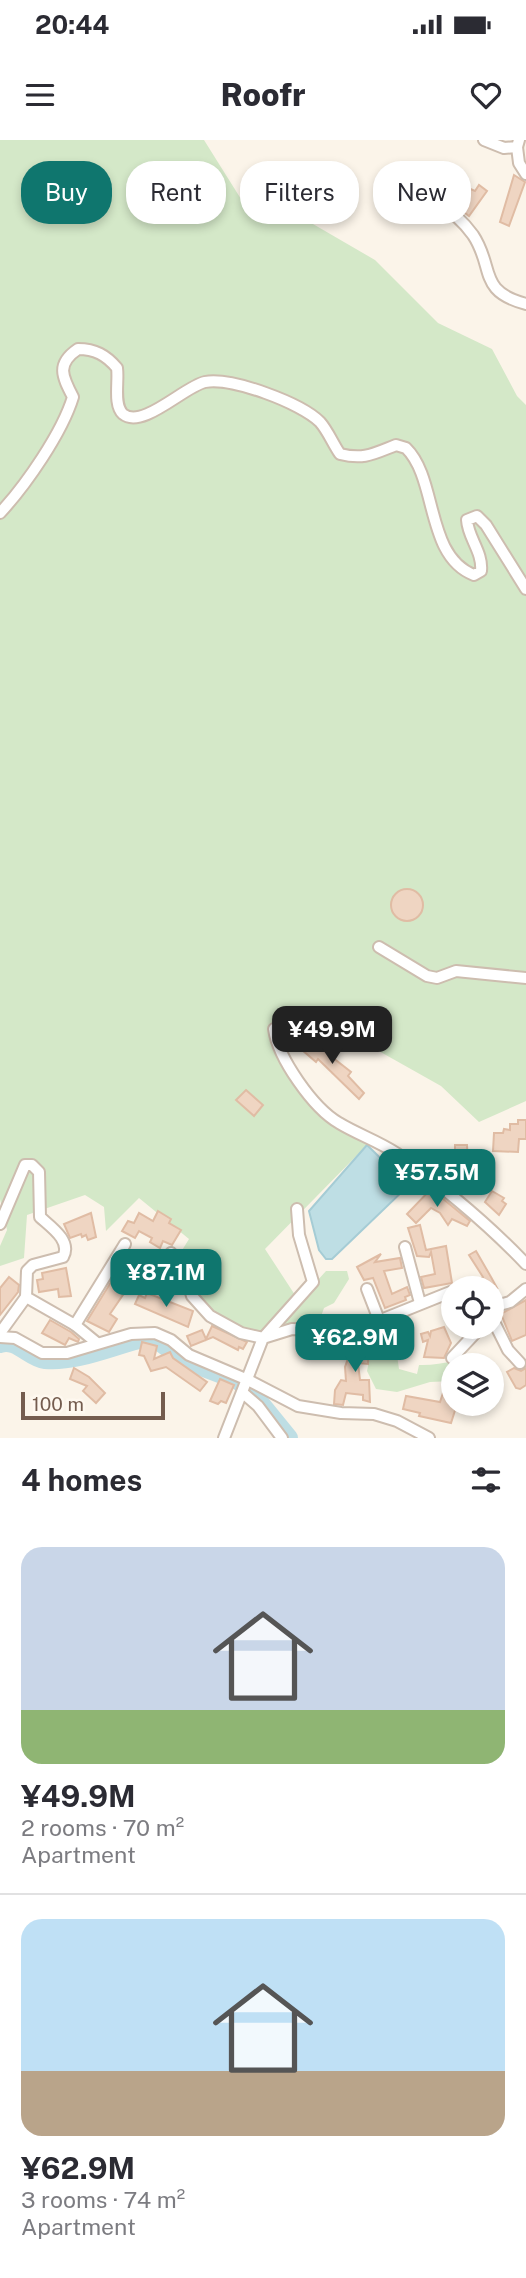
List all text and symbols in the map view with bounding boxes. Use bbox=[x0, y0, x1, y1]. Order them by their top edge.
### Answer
text: 20:44 bbox=[35, 9, 109, 40]
icon: menu bbox=[21, 76, 59, 114]
text: Roofr bbox=[221, 76, 305, 113]
icon: heart bbox=[467, 76, 505, 114]
chip: Buy bbox=[21, 161, 112, 224]
chip: Rent bbox=[126, 161, 226, 224]
chip: Filters bbox=[240, 161, 359, 224]
chip: New bbox=[373, 161, 471, 224]
pin: ¥49.9M bbox=[275, 1006, 389, 1066]
text: ¥49.9M bbox=[288, 1015, 376, 1042]
pin: ¥57.5M bbox=[380, 1150, 494, 1209]
text: ¥57.5M bbox=[394, 1158, 480, 1185]
pin: ¥87.1M bbox=[109, 1250, 223, 1309]
text: ¥87.1M bbox=[126, 1258, 206, 1285]
map controls bbox=[441, 1276, 504, 1416]
button: locate bbox=[441, 1276, 504, 1339]
pin: ¥62.9M bbox=[298, 1314, 412, 1374]
text: ¥62.9M bbox=[311, 1323, 399, 1350]
button: layers bbox=[441, 1353, 504, 1416]
scale bar bbox=[21, 1389, 164, 1421]
text: 100 m bbox=[32, 1393, 84, 1415]
icon: filters bbox=[467, 1461, 505, 1499]
text: 4 homes bbox=[21, 1462, 142, 1498]
icon: home bbox=[200, 1593, 326, 1719]
text: ¥49.9M bbox=[21, 1778, 136, 1814]
text: 2 rooms · 70 m² bbox=[21, 1814, 184, 1841]
text: Apartment bbox=[21, 1841, 136, 1868]
icon: home bbox=[200, 1965, 326, 2091]
text: ¥62.9M bbox=[21, 2150, 135, 2186]
text: 3 rooms · 74 m² bbox=[21, 2186, 185, 2213]
text: Apartment bbox=[21, 2213, 136, 2240]

